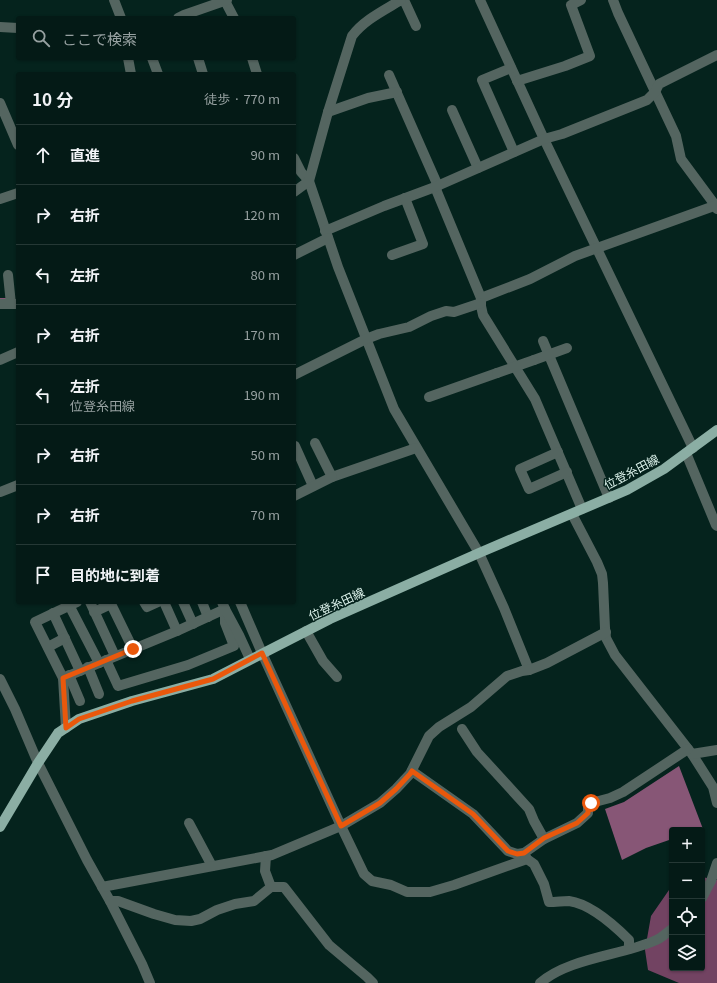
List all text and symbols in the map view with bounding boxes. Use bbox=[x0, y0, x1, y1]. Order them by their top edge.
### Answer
search box bbox=[16, 16, 296, 60]
icon: search bbox=[30, 27, 52, 49]
text: ここで検索 bbox=[62, 28, 137, 49]
text: 10 分 bbox=[32, 86, 73, 111]
text: 徒歩 · 770 m bbox=[204, 89, 280, 108]
icon: ahead bbox=[32, 144, 54, 166]
text: 直進 bbox=[70, 144, 100, 165]
text: 90 m bbox=[251, 145, 280, 164]
icon: right bbox=[32, 204, 54, 226]
text: 右折 bbox=[70, 204, 100, 225]
text: 120 m bbox=[243, 205, 280, 224]
icon: left bbox=[32, 264, 54, 286]
text: 左折 bbox=[70, 264, 100, 285]
text: 80 m bbox=[251, 265, 280, 284]
icon: right bbox=[32, 324, 54, 346]
text: 右折 bbox=[70, 324, 100, 345]
text: 170 m bbox=[243, 325, 280, 344]
text: 左折 bbox=[70, 375, 100, 396]
icon: left bbox=[32, 384, 54, 406]
text: 190 m bbox=[243, 385, 280, 404]
text: 位登糸田線 bbox=[70, 396, 135, 415]
icon: right bbox=[32, 444, 54, 466]
text: 右折 bbox=[70, 444, 100, 465]
text: 50 m bbox=[251, 445, 280, 464]
street label: 位登糸田線 bbox=[601, 449, 661, 493]
icon: right bbox=[32, 504, 54, 526]
text: 右折 bbox=[70, 504, 100, 525]
text: 70 m bbox=[251, 505, 280, 524]
icon: arrive bbox=[32, 564, 54, 586]
text: 目的地に到着 bbox=[70, 564, 160, 585]
street label: 位登糸田線 bbox=[305, 583, 367, 623]
route end bbox=[124, 640, 142, 658]
route start bbox=[582, 794, 600, 812]
map controls bbox=[669, 827, 705, 971]
button: + bbox=[669, 827, 705, 863]
button: − bbox=[669, 863, 705, 899]
button: locate bbox=[669, 899, 705, 935]
button: layers bbox=[669, 935, 705, 971]

